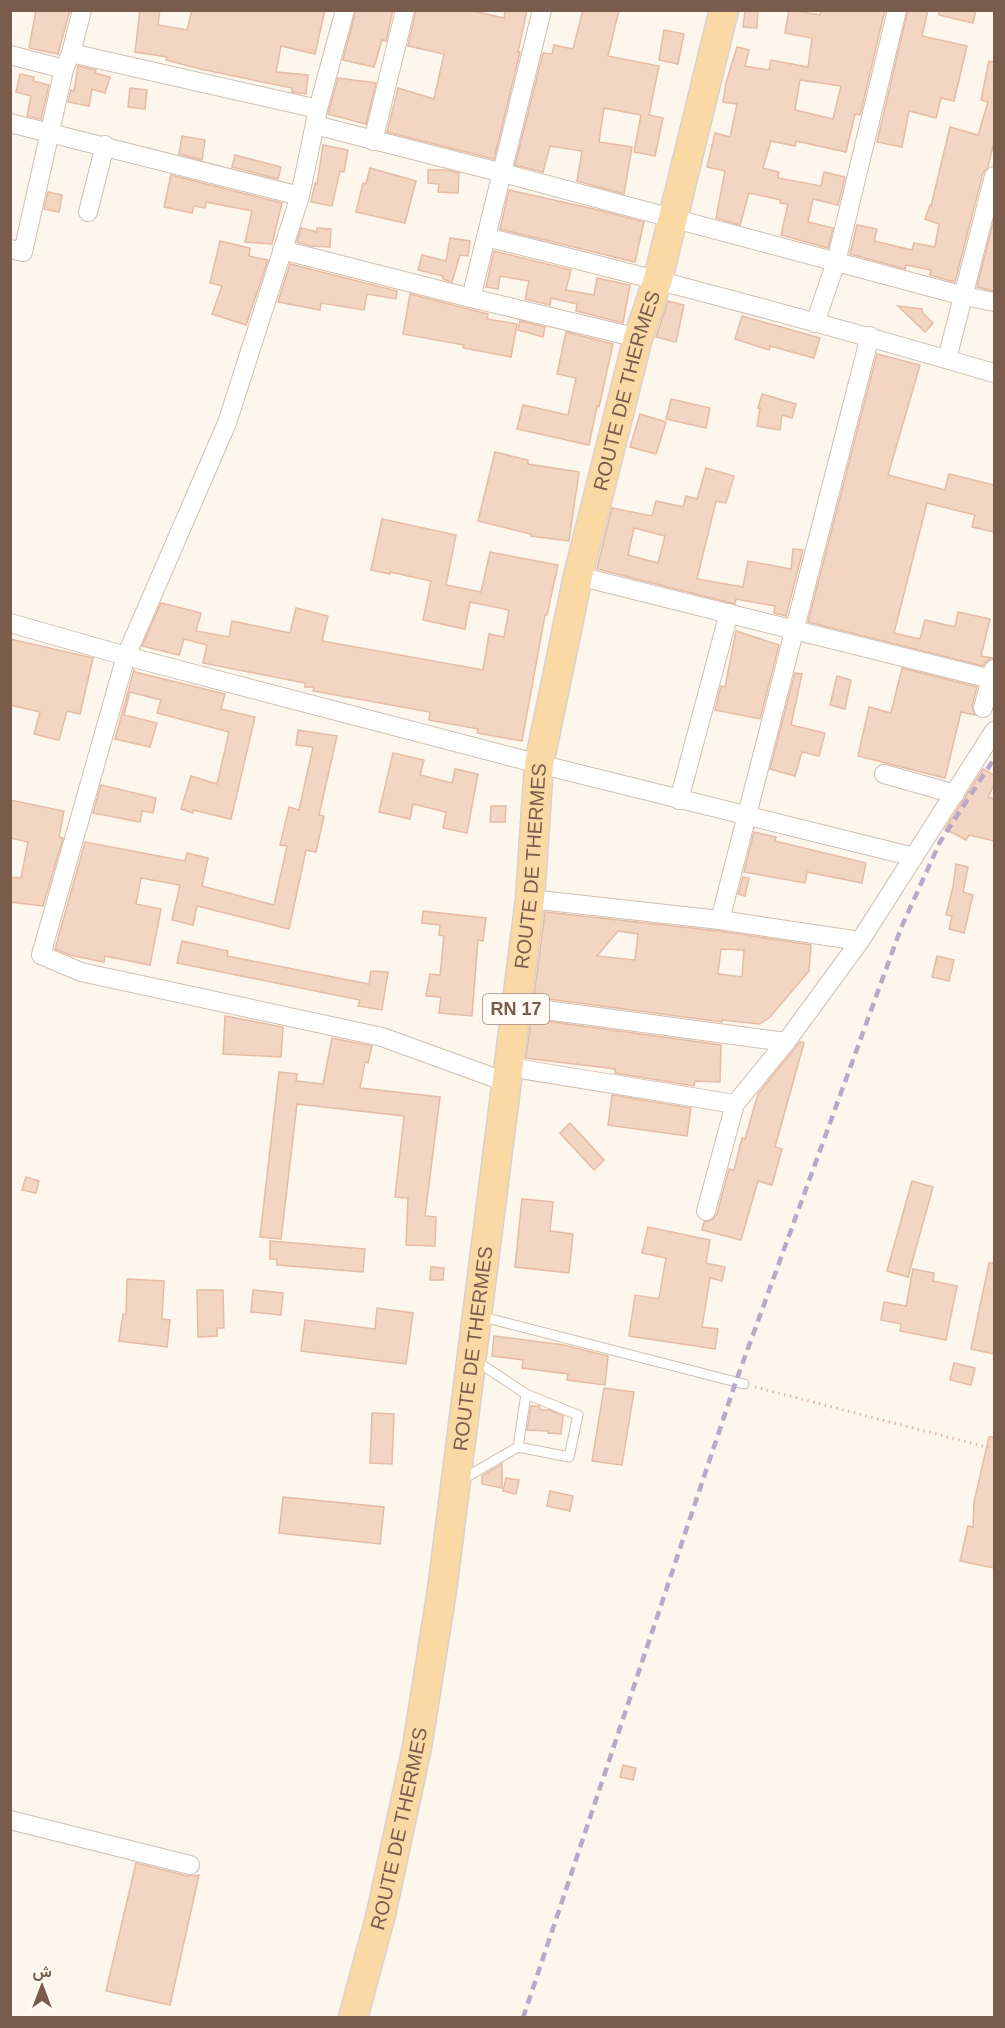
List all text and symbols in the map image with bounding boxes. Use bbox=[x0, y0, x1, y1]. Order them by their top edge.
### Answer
street label: ROUTE DE THERMES bbox=[589, 288, 664, 493]
street label: ROUTE DE THERMES bbox=[510, 762, 550, 970]
road number: RN 17 bbox=[483, 994, 549, 1024]
street label: ROUTE DE THERMES bbox=[449, 1245, 497, 1452]
street label: ROUTE DE THERMES bbox=[366, 1726, 431, 1932]
north arrow bbox=[12, 1956, 72, 2016]
text: ش bbox=[32, 1963, 52, 1981]

